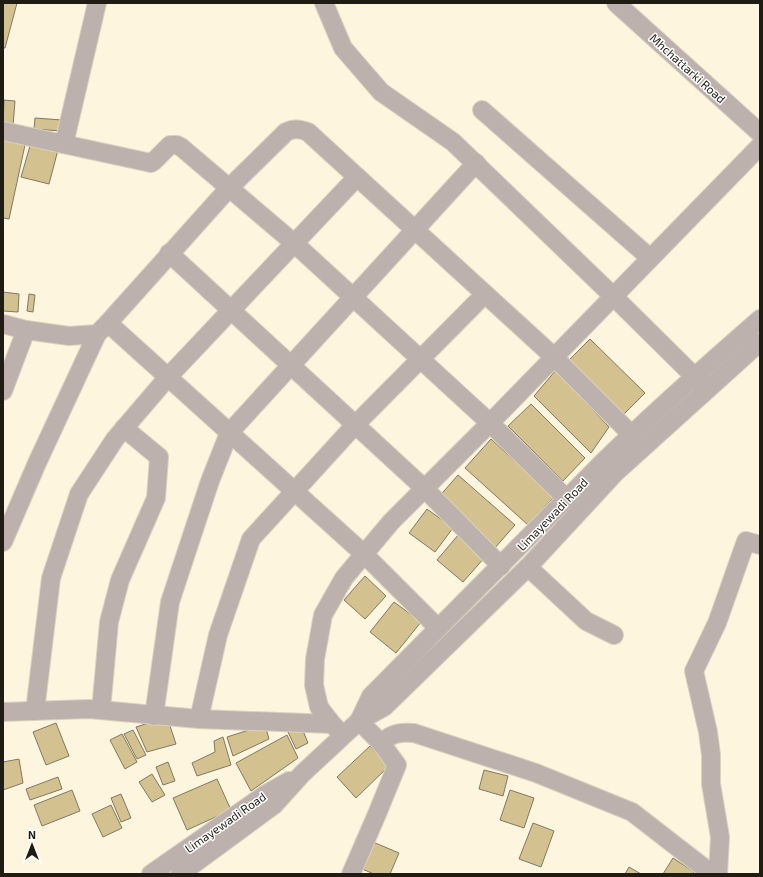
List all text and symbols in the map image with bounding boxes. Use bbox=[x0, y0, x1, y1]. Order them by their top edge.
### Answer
street label: Mhchattarki Road bbox=[647, 30, 729, 106]
street label: Limayewadi Road bbox=[514, 475, 590, 553]
street label: Limayewadi Road bbox=[182, 789, 268, 855]
north arrow bbox=[12, 825, 52, 865]
text: N bbox=[28, 828, 36, 841]

